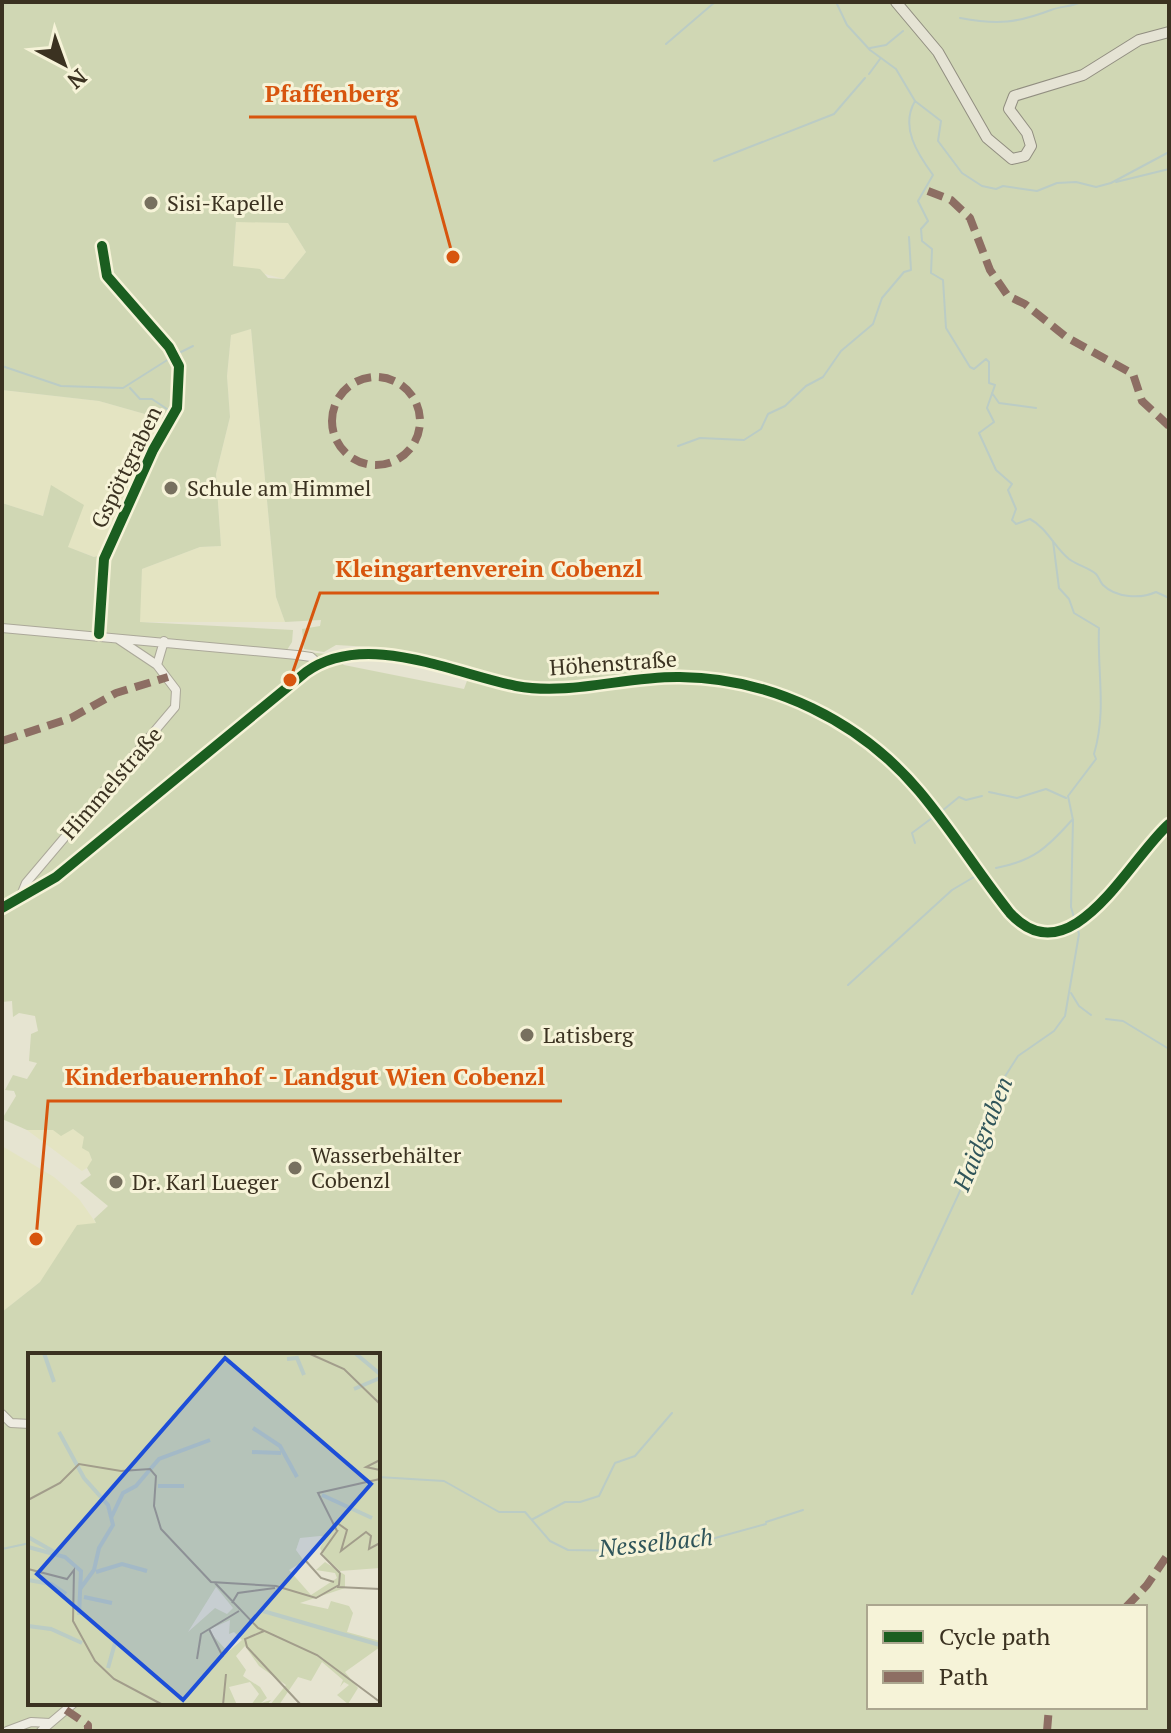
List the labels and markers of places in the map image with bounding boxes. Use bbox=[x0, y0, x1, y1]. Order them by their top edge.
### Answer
callout: Pfaffenberg bbox=[249, 69, 415, 117]
place label: Sisi-Kapelle bbox=[167, 188, 284, 217]
marker: Sisi-Kapelle bbox=[142, 194, 160, 212]
place label: Schule am Himmel bbox=[187, 473, 371, 502]
marker: Schule am Himmel bbox=[162, 479, 180, 497]
callout: Kleingartenverein Cobenzl bbox=[320, 545, 659, 593]
place label: Latisberg bbox=[543, 1020, 634, 1049]
marker: Latisberg bbox=[518, 1026, 536, 1044]
callout: Kinderbauernhof - Landgut Wien Cobenzl bbox=[48, 1053, 562, 1101]
place label: Wasserbehälter Cobenzl bbox=[311, 1140, 462, 1194]
marker: Wasserbehälter Cobenzl bbox=[286, 1159, 304, 1177]
place label: Dr. Karl Lueger bbox=[132, 1167, 279, 1196]
marker: Dr. Karl Lueger bbox=[107, 1173, 125, 1191]

